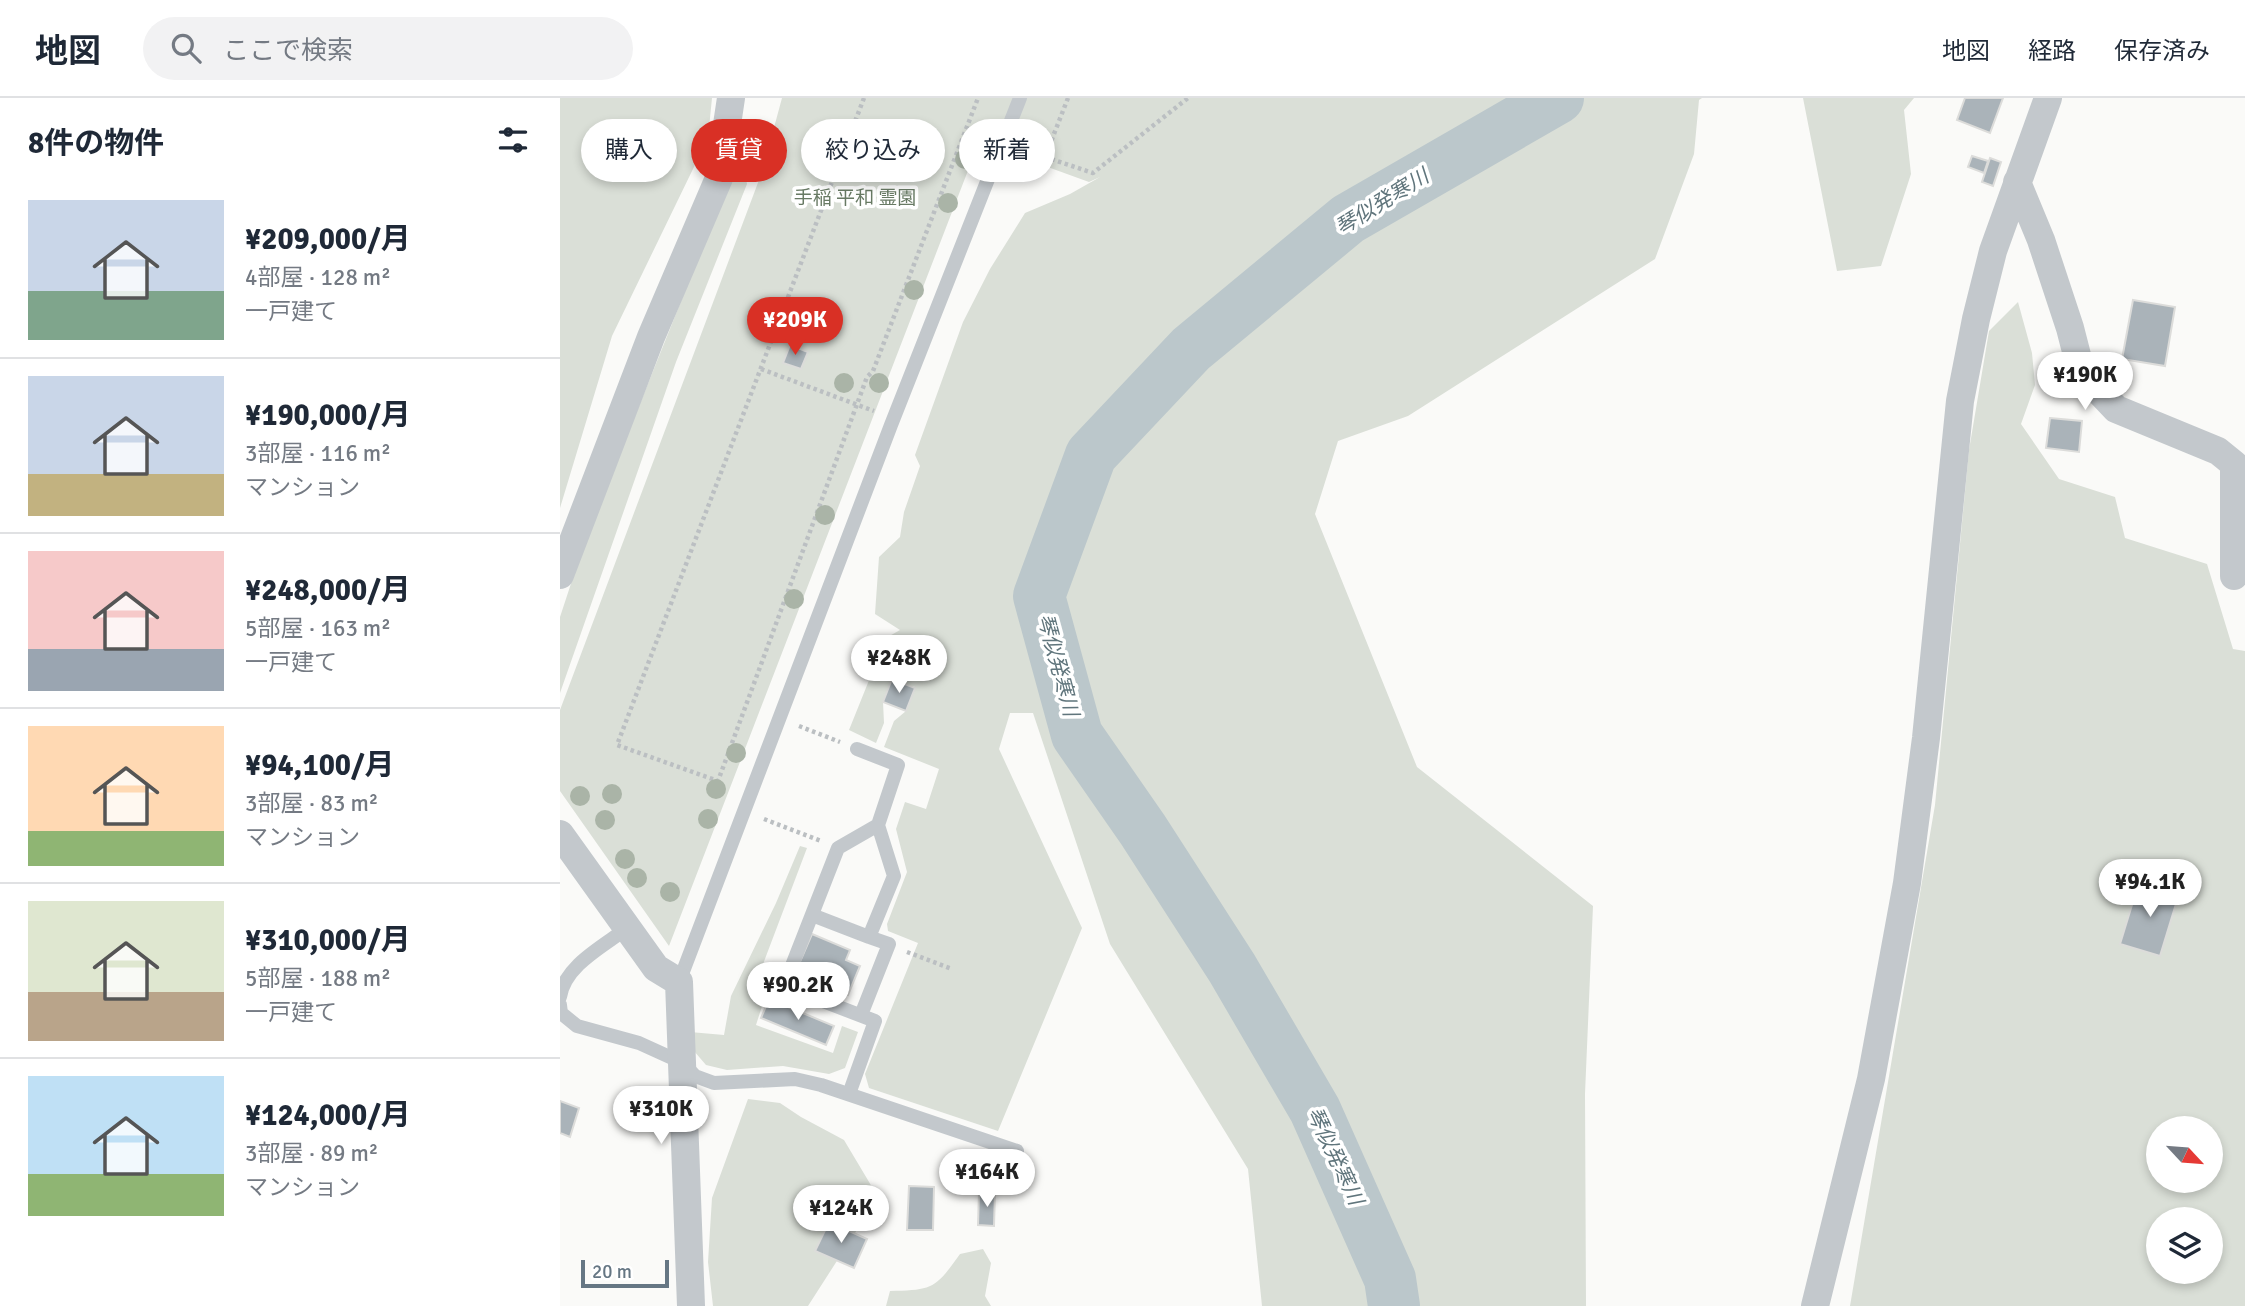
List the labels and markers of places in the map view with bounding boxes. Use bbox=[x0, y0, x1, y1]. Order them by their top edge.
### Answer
pin: ¥209K bbox=[746, 298, 844, 357]
pin: ¥190K bbox=[2036, 352, 2134, 412]
pin: ¥248K bbox=[850, 636, 948, 695]
pin: ¥94.1K bbox=[2093, 860, 2207, 919]
pin: ¥90.2K bbox=[741, 962, 855, 1022]
pin: ¥310K bbox=[612, 1086, 710, 1146]
pin: ¥164K bbox=[938, 1150, 1036, 1209]
pin: ¥124K bbox=[792, 1186, 890, 1245]

